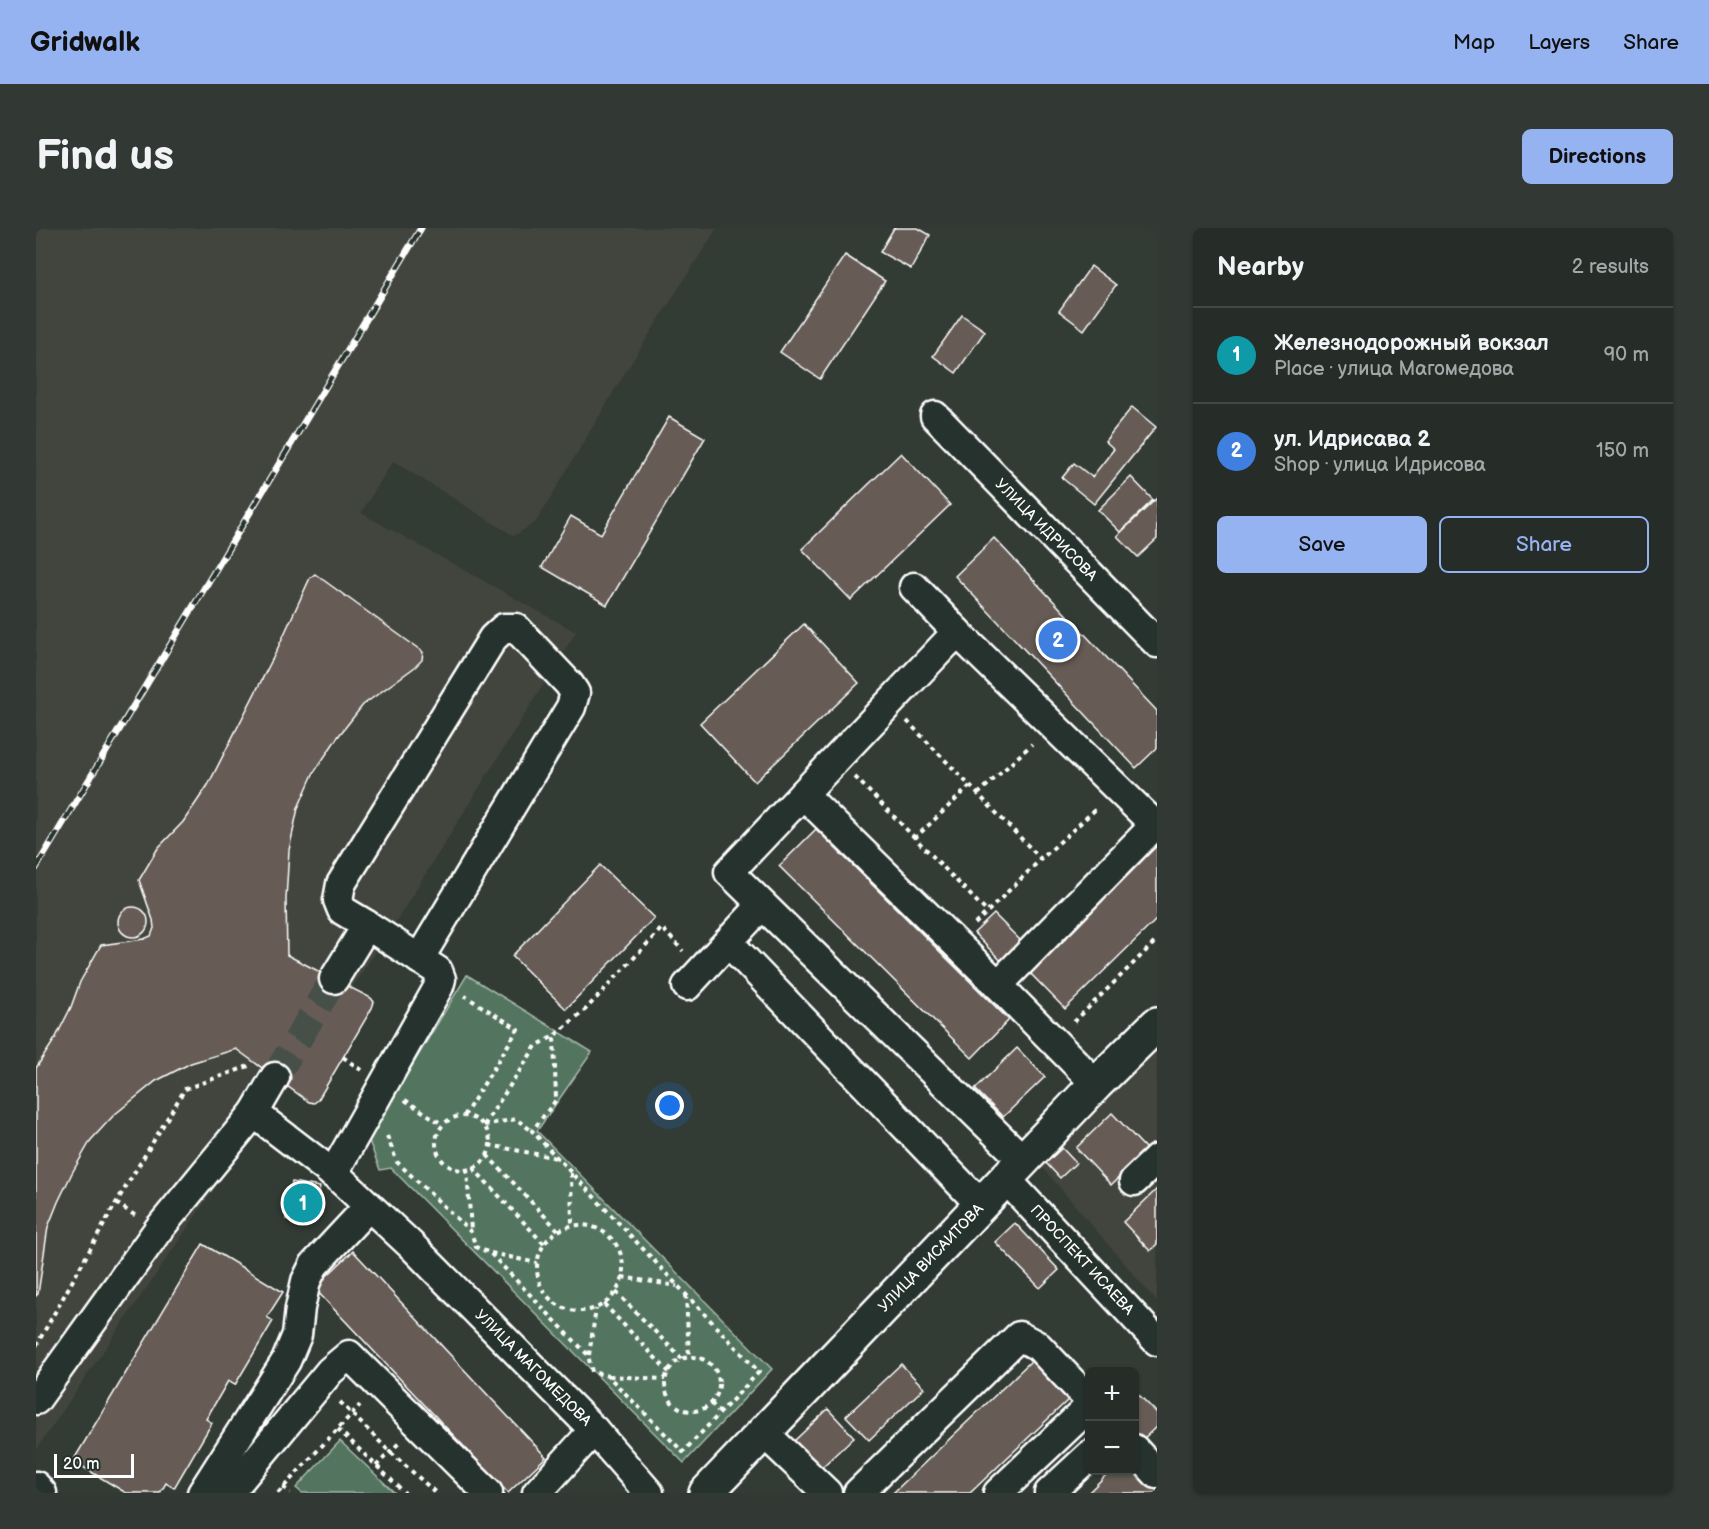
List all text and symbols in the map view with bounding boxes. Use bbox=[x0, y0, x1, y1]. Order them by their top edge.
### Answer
text: Gridwalk bbox=[30, 26, 140, 59]
text: Map bbox=[1453, 30, 1495, 55]
text: Layers bbox=[1528, 30, 1590, 55]
text: Share bbox=[1623, 30, 1679, 55]
button: Directions bbox=[1522, 129, 1673, 184]
text: Find us bbox=[36, 131, 174, 182]
text: Nearby bbox=[1217, 252, 1304, 283]
text: 2 results bbox=[1572, 255, 1649, 279]
text: Железнодорожный вокзал bbox=[1274, 330, 1549, 357]
text: 1 bbox=[1232, 343, 1241, 367]
text: 90 m bbox=[1604, 343, 1649, 367]
text: Place · улица Магомедова bbox=[1274, 357, 1514, 381]
text: ул. Идрисава 2 bbox=[1274, 426, 1430, 453]
text: 2 bbox=[1231, 439, 1242, 463]
text: 150 m bbox=[1596, 439, 1649, 463]
text: Shop · улица Идрисова bbox=[1274, 453, 1486, 477]
street label: УЛИЦА ИДРИСОВА bbox=[991, 475, 1102, 586]
button: Save bbox=[1217, 516, 1427, 573]
button: Share bbox=[1439, 516, 1649, 573]
pin: 2 bbox=[1038, 618, 1078, 662]
your location bbox=[655, 1091, 684, 1120]
pin: 1 bbox=[284, 1180, 322, 1226]
street label: УЛИЦА ВИСАИТОВА bbox=[874, 1199, 988, 1316]
street label: ПРОСПЕКТ ИСАЕВА bbox=[1026, 1201, 1139, 1320]
street label: УЛИЦА МАГОМЕДОВА bbox=[471, 1306, 596, 1431]
map controls bbox=[1085, 1367, 1139, 1475]
button: + bbox=[1085, 1367, 1139, 1421]
button: − bbox=[1085, 1421, 1139, 1475]
scale bar bbox=[54, 1451, 134, 1478]
text: 20 m bbox=[63, 1455, 99, 1474]

